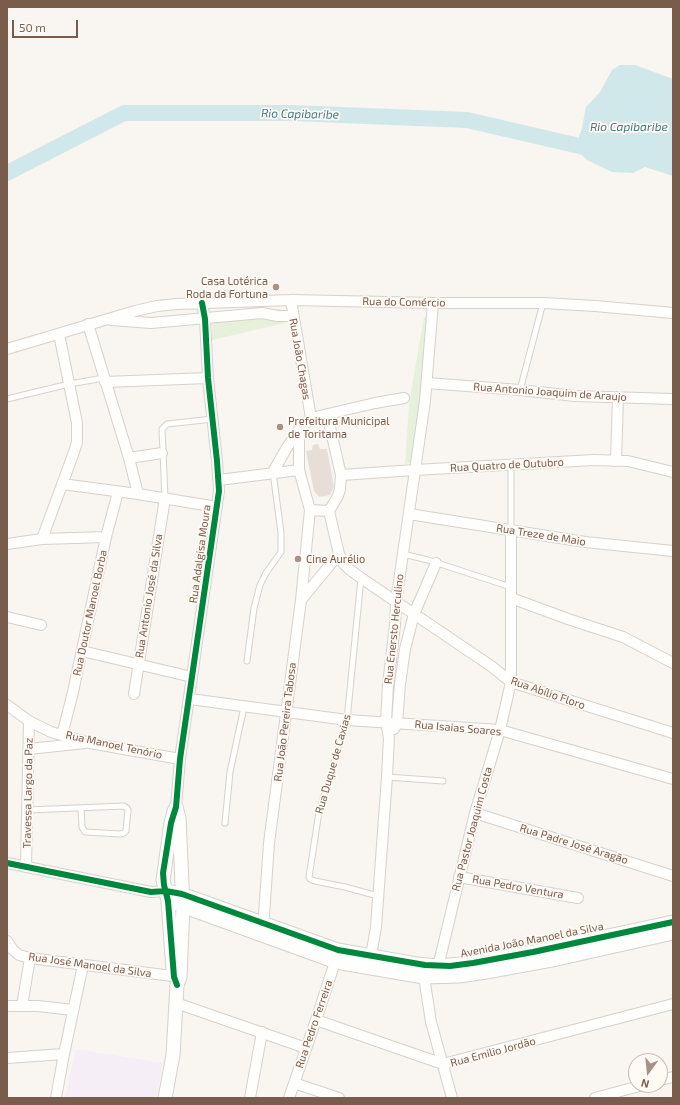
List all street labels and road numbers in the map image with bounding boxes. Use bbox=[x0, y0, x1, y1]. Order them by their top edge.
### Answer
street label: Rua do Comércio bbox=[362, 295, 446, 309]
street label: Rua João Chagas bbox=[286, 317, 314, 401]
street label: Rua Antonio Joaquim de Araujo bbox=[473, 380, 627, 404]
street label: Rua Quatro de Outubro bbox=[450, 455, 564, 475]
street label: Rua Adalgisa Moura bbox=[187, 504, 213, 604]
street label: Rua Treze de Maio bbox=[495, 521, 587, 549]
street label: Rua Antonio José da Silva bbox=[133, 533, 165, 659]
street label: Rua Doutor Manoel Borba bbox=[70, 549, 110, 677]
street label: Rua Enersto Herculino bbox=[382, 573, 406, 685]
street label: Rua João Pereira Tabosa bbox=[271, 662, 299, 782]
street label: Rua Abílio Floro bbox=[509, 674, 587, 712]
street label: Rua Duque de Caxias bbox=[312, 713, 354, 815]
street label: Rua Isaias Soares bbox=[414, 718, 502, 738]
street label: Rua Manoel Tenório bbox=[64, 728, 164, 762]
street label: Travessa Largo da Paz bbox=[20, 737, 36, 849]
street label: Rua Pastor Joaquim Costa bbox=[449, 765, 495, 893]
street label: Rua Padre José Aragão bbox=[518, 821, 630, 867]
street label: Rua Pedro Ventura bbox=[471, 872, 565, 902]
street label: Avenida João Manoel da Silva bbox=[459, 920, 605, 960]
street label: Rua José Manoel da Silva bbox=[28, 950, 152, 980]
street label: Rua Pedro Ferreira bbox=[293, 978, 335, 1070]
street label: Rua Emilio Jordão bbox=[449, 1034, 537, 1070]

